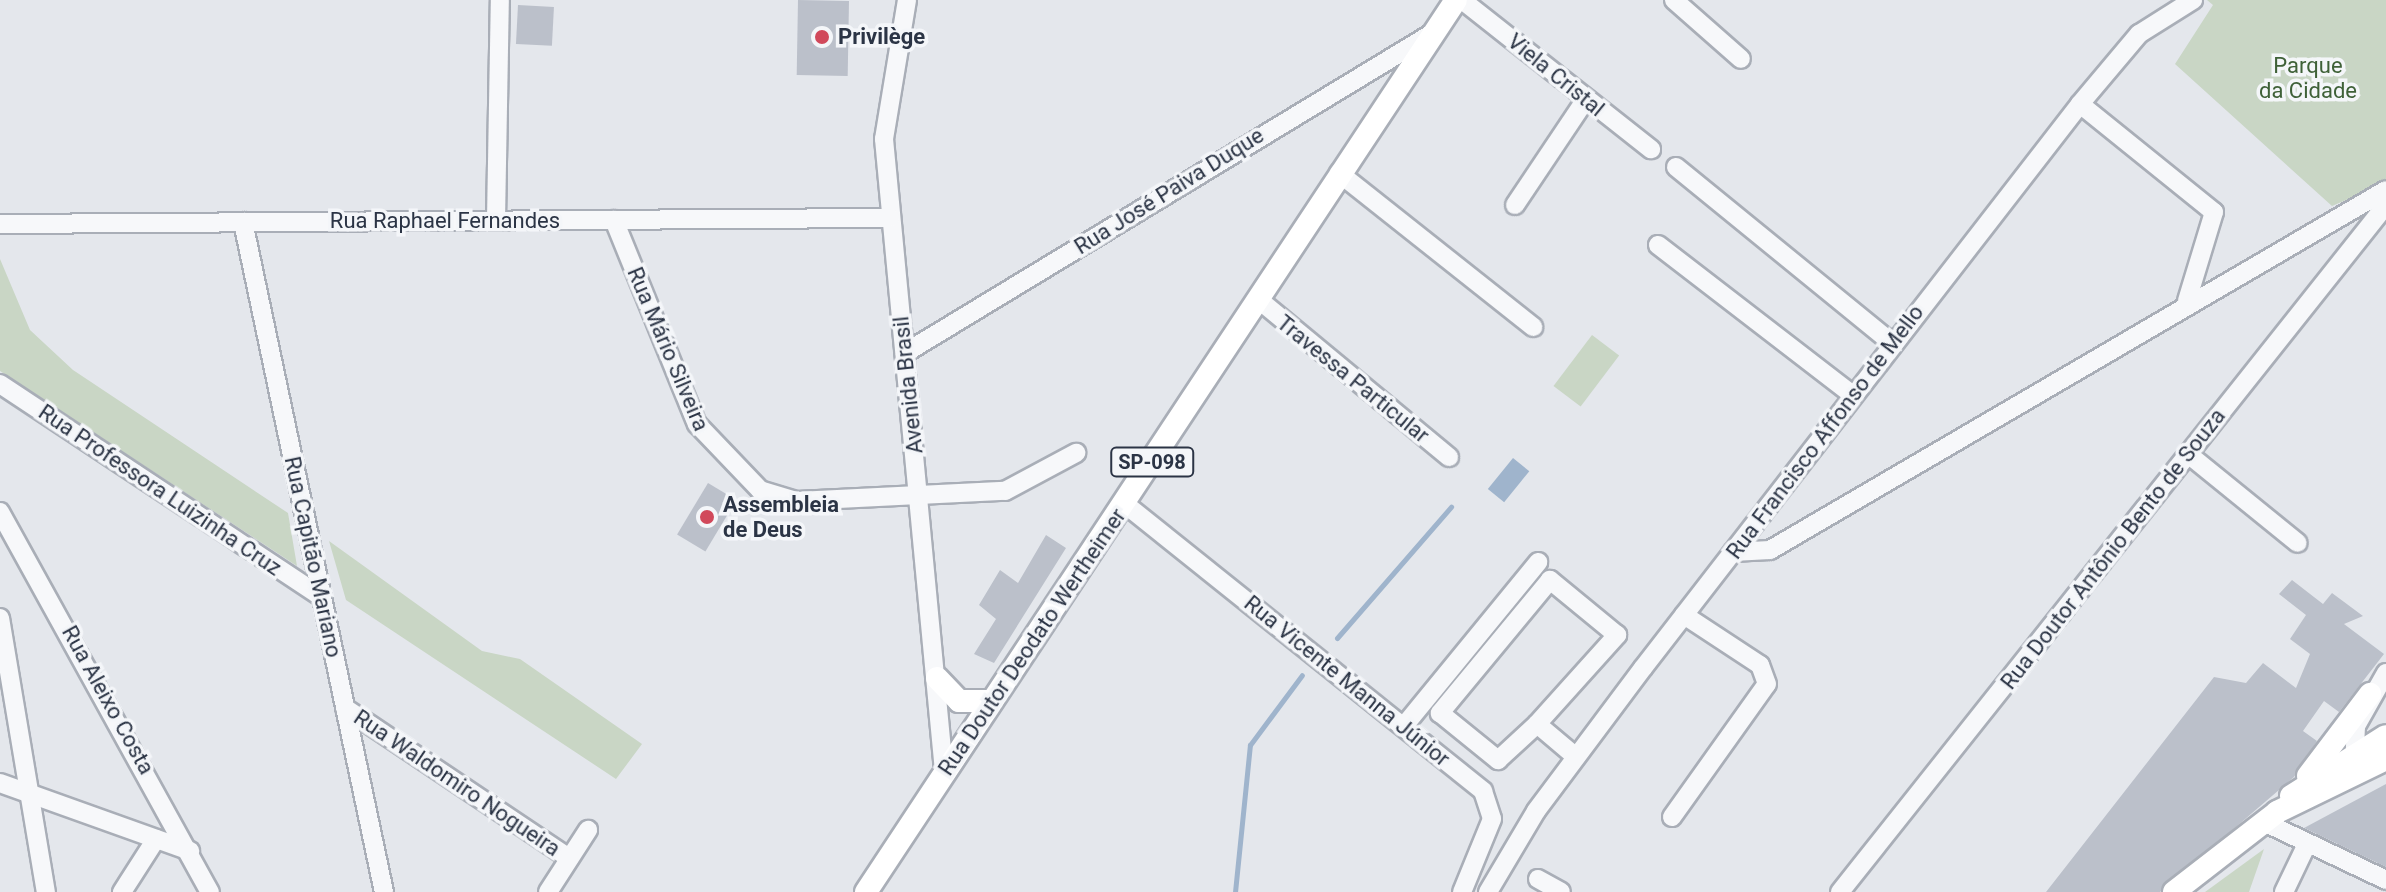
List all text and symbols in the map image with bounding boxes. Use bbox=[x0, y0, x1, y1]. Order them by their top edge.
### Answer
place label: Privilège bbox=[838, 24, 925, 50]
marker: Privilège bbox=[813, 28, 831, 46]
street label: Viela Cristal bbox=[1502, 28, 1610, 122]
park label: Parque da Cidade bbox=[2259, 52, 2357, 104]
street label: Rua José Paiva Duque bbox=[1070, 122, 1268, 260]
street label: Rua Raphael Fernandes bbox=[330, 208, 560, 234]
street label: Rua Mário Silveira bbox=[622, 263, 714, 435]
street label: Rua Francisco Affonso de Mello bbox=[1721, 300, 1929, 564]
street label: Travessa Particular bbox=[1272, 310, 1434, 448]
street label: Avenida Brasil bbox=[888, 315, 928, 455]
street label: Rua Professora Luizinha Cruz bbox=[34, 399, 286, 581]
street label: Rua Doutor Antônio Bento de Souza bbox=[1995, 403, 2231, 695]
road number: SP-098 bbox=[1110, 446, 1194, 478]
street label: Rua Capitão Mariano bbox=[279, 454, 347, 660]
place label: Assembleia de Deus bbox=[723, 491, 839, 542]
street label: Rua Doutor Deodato Wertheimer bbox=[933, 504, 1131, 780]
marker: Assembleia de Deus bbox=[698, 508, 716, 526]
street label: Rua Vicente Manna Júnior bbox=[1239, 590, 1455, 772]
street label: Rua Aleixo Costa bbox=[56, 621, 160, 779]
street label: Rua Waldomiro Nogueira bbox=[349, 704, 565, 862]

